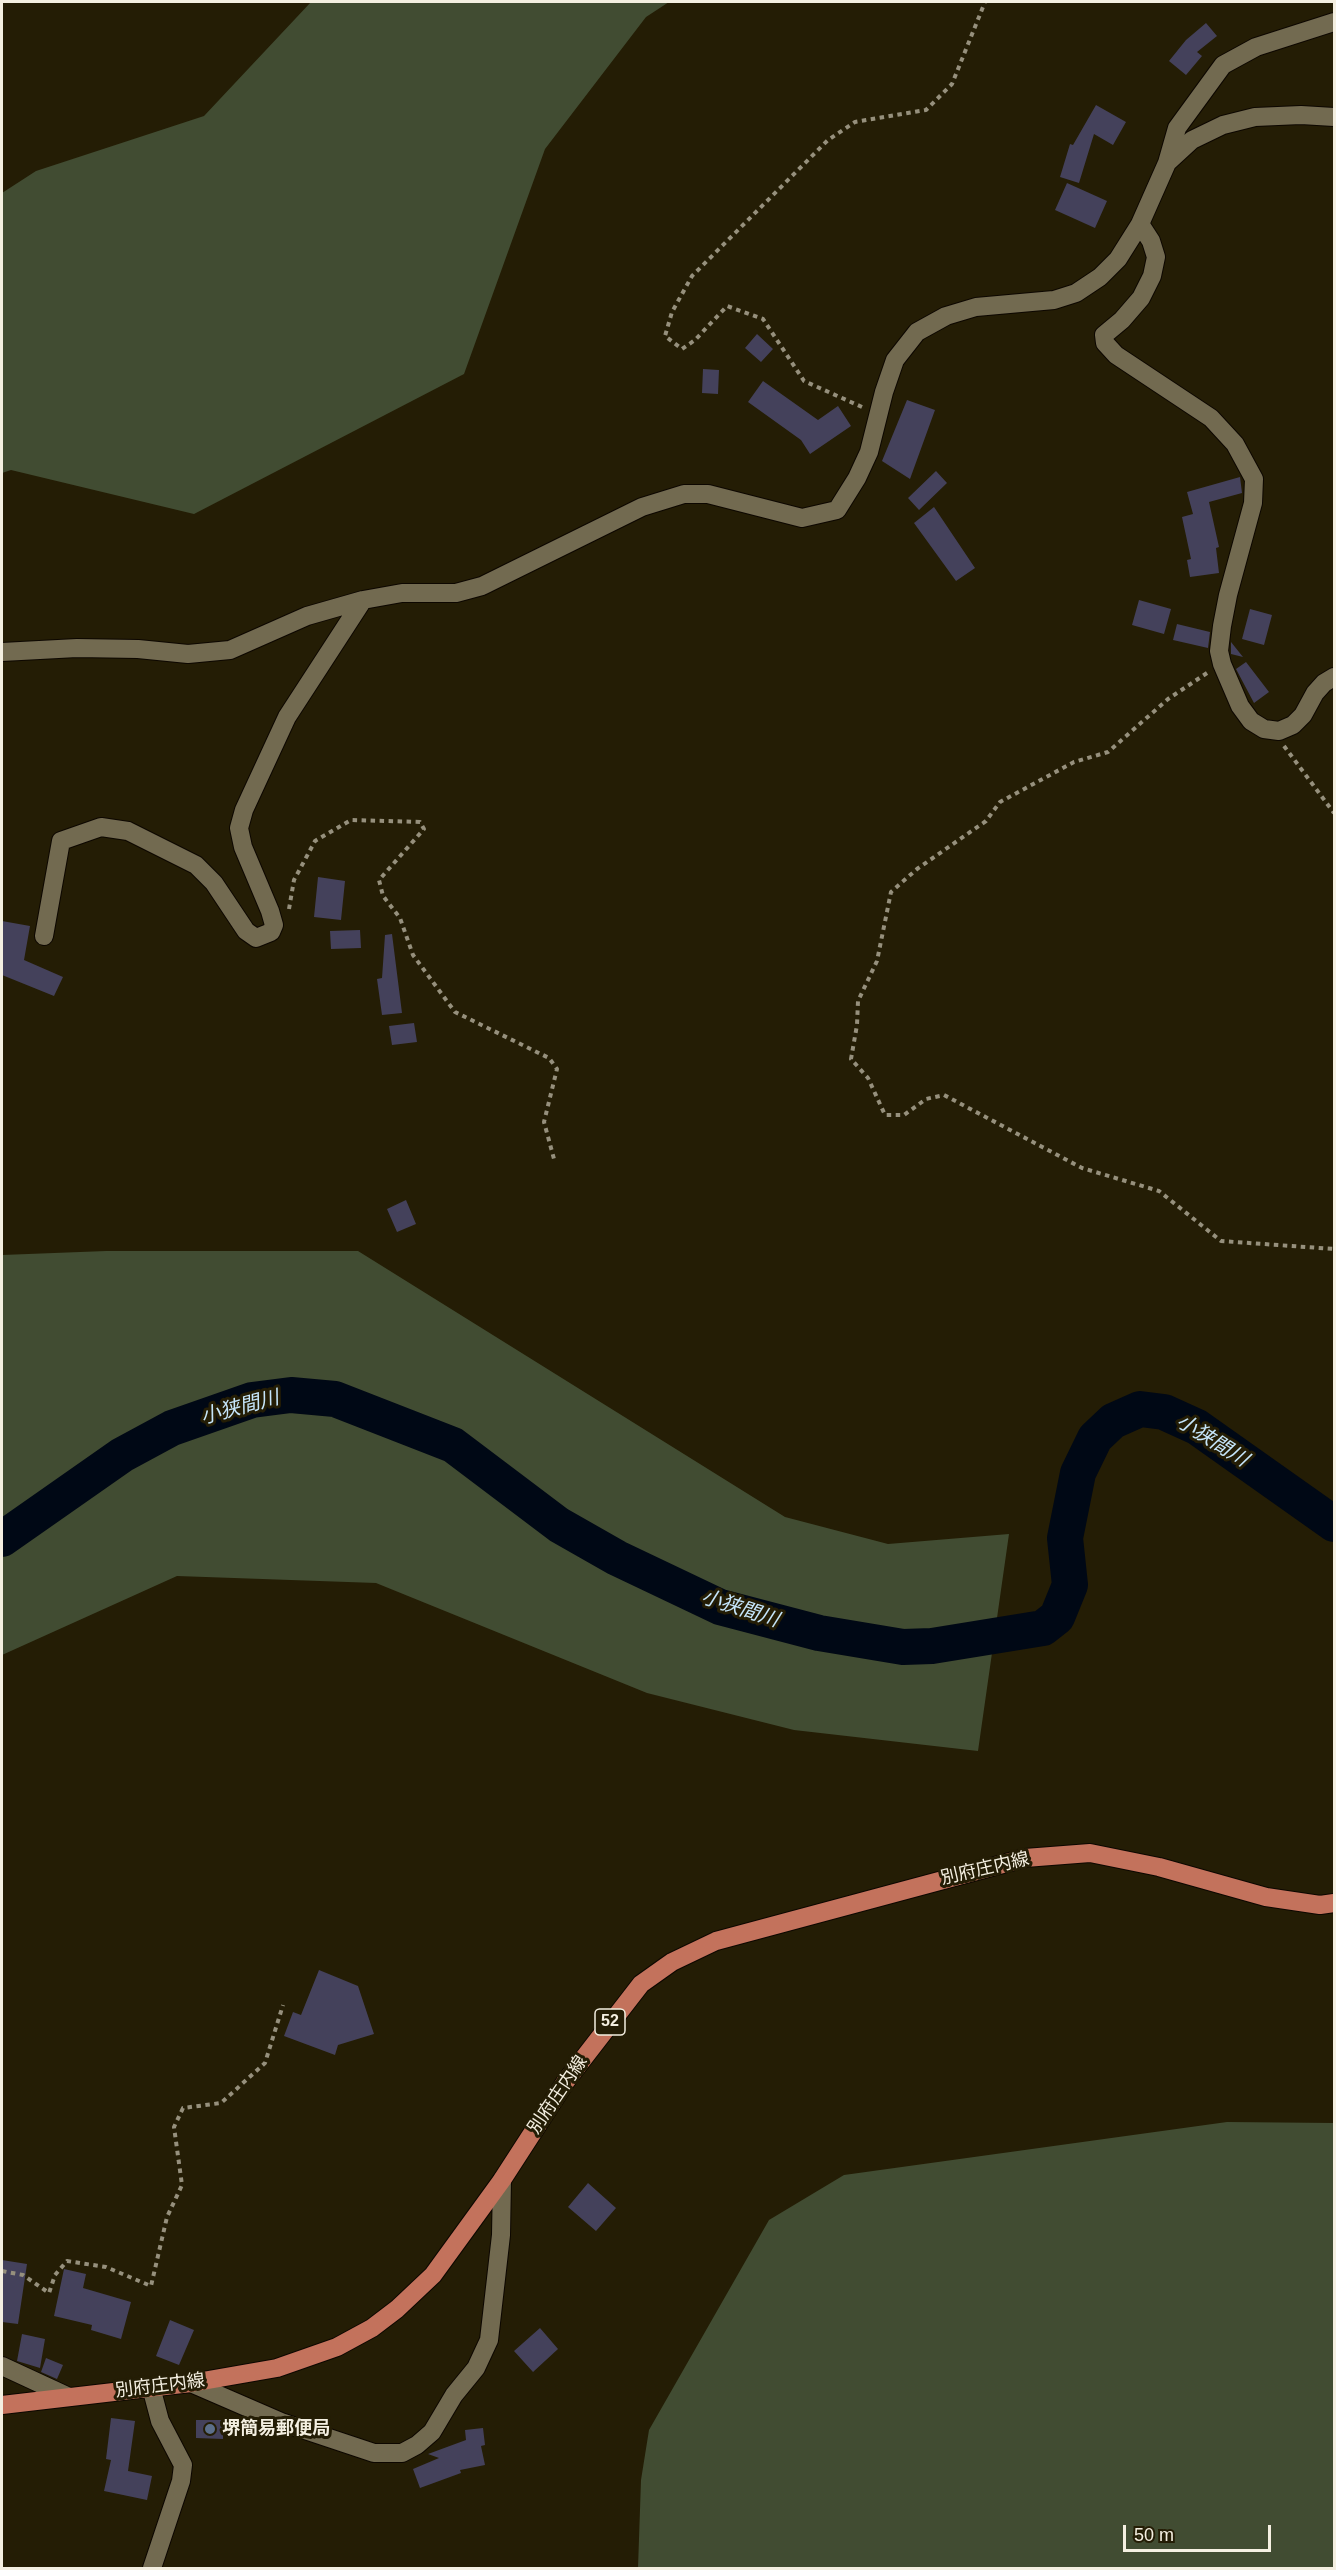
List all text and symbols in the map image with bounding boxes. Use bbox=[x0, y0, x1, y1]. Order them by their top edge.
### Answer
water label: 小狭間川 bbox=[198, 1386, 282, 1430]
water label: 小狭間川 bbox=[1172, 1410, 1252, 1472]
water label: 小狭間川 bbox=[698, 1585, 782, 1633]
street label: 別府庄内線 bbox=[939, 1848, 1031, 1890]
road number: 52 bbox=[595, 2009, 625, 2035]
street label: 別府庄内線 bbox=[524, 2052, 592, 2138]
street label: 別府庄内線 bbox=[114, 2370, 206, 2402]
place label: 堺簡易郵便局 bbox=[222, 2418, 330, 2440]
marker: 堺簡易郵便局 bbox=[203, 2422, 217, 2436]
scale bar bbox=[1126, 2513, 1274, 2551]
text: 50 m bbox=[1134, 2525, 1174, 2545]

